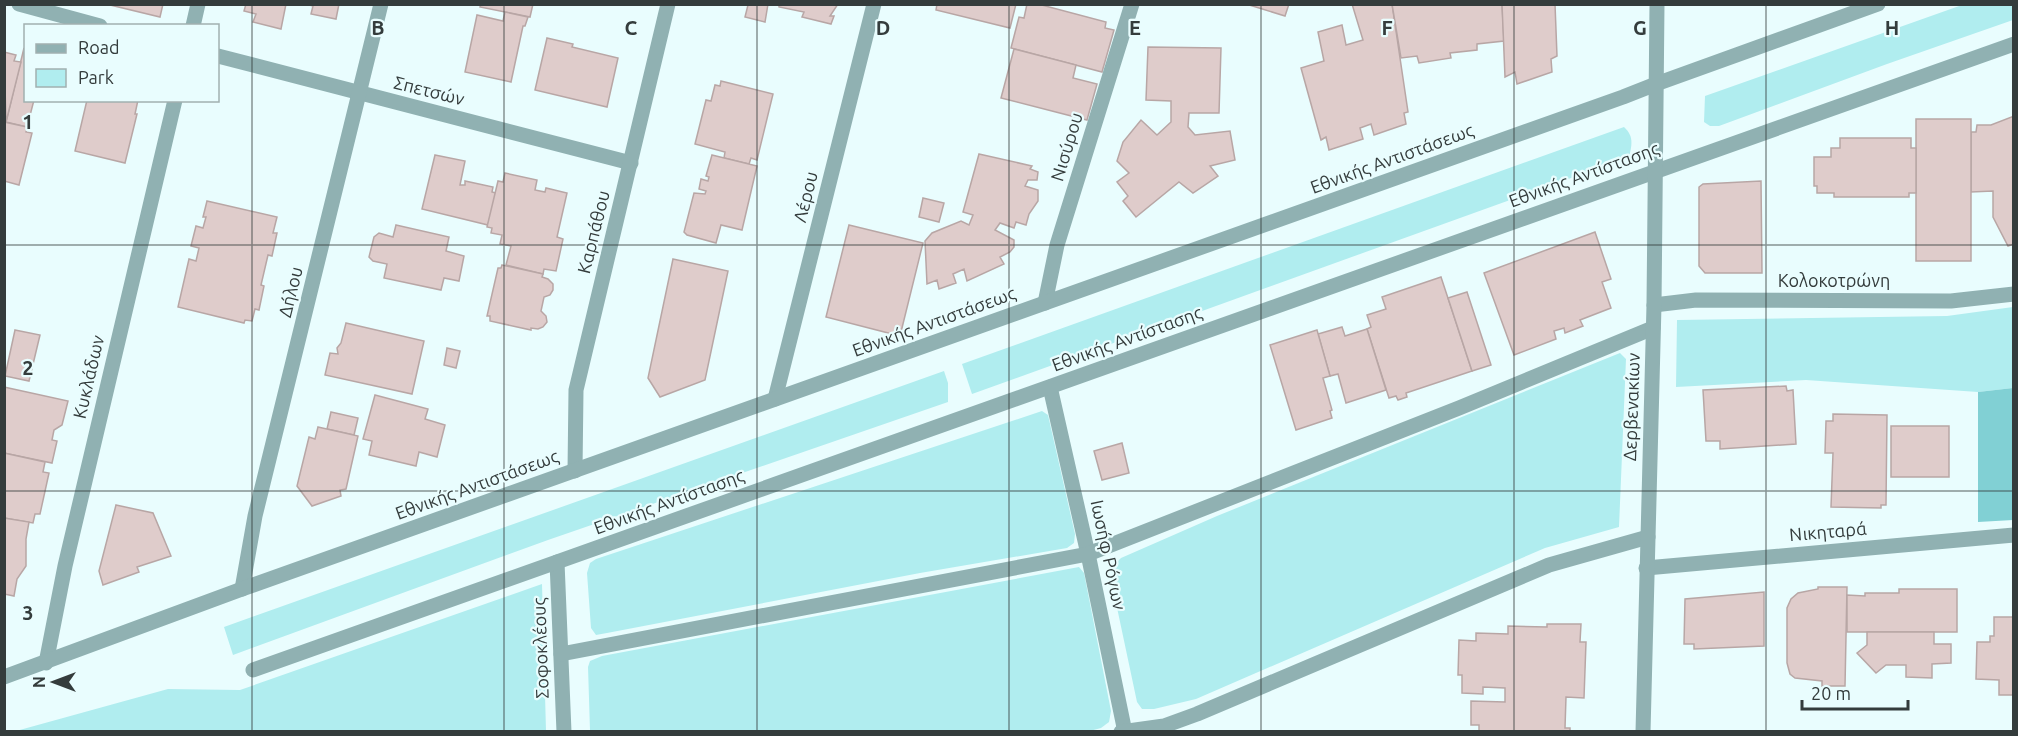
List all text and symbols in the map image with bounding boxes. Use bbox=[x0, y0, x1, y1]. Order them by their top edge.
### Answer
text: B bbox=[371, 16, 385, 39]
text: C bbox=[625, 16, 638, 39]
text: D bbox=[876, 16, 890, 39]
text: E bbox=[1129, 16, 1141, 39]
text: F bbox=[1381, 16, 1393, 39]
text: G bbox=[1633, 16, 1647, 39]
text: H bbox=[1885, 16, 1899, 39]
legend bbox=[24, 24, 219, 102]
text: Road bbox=[78, 37, 120, 57]
text: Park bbox=[78, 67, 114, 87]
street label: Σπετσών bbox=[392, 72, 467, 108]
text: 1 bbox=[22, 110, 34, 133]
street label: Νισύρου bbox=[1046, 110, 1086, 183]
street label: Εθνικής Αντιστάσεως bbox=[1307, 119, 1476, 198]
street label: Εθνικής Αντίστασης bbox=[1506, 138, 1662, 211]
street label: Λέρου bbox=[789, 169, 821, 224]
street label: Καρπάθου bbox=[573, 188, 613, 275]
street label: Δήλου bbox=[274, 264, 306, 319]
street label: Κολοκοτρώνη bbox=[1778, 270, 1890, 290]
street label: Εθνικής Αντιστάσεως bbox=[849, 282, 1018, 361]
street label: Εθνικής Αντίστασης bbox=[1049, 302, 1205, 375]
street label: Κυκλάδων bbox=[69, 333, 107, 420]
street label: Δερβενακίων bbox=[1619, 352, 1643, 461]
text: 2 bbox=[22, 356, 34, 379]
street label: Εθνικής Αντιστάσεως bbox=[392, 445, 561, 524]
street label: Εθνικής Αντίστασης bbox=[591, 465, 747, 538]
street label: Ιωσήφ Ρόγων bbox=[1088, 498, 1130, 612]
street label: Νικηταρά bbox=[1788, 518, 1868, 544]
street label: Σοφοκλέους bbox=[528, 597, 553, 699]
text: 3 bbox=[22, 601, 34, 624]
north arrow bbox=[24, 652, 84, 712]
scale bar bbox=[1802, 673, 1908, 711]
text: N bbox=[30, 676, 48, 688]
text: 20 m bbox=[1811, 683, 1851, 703]

